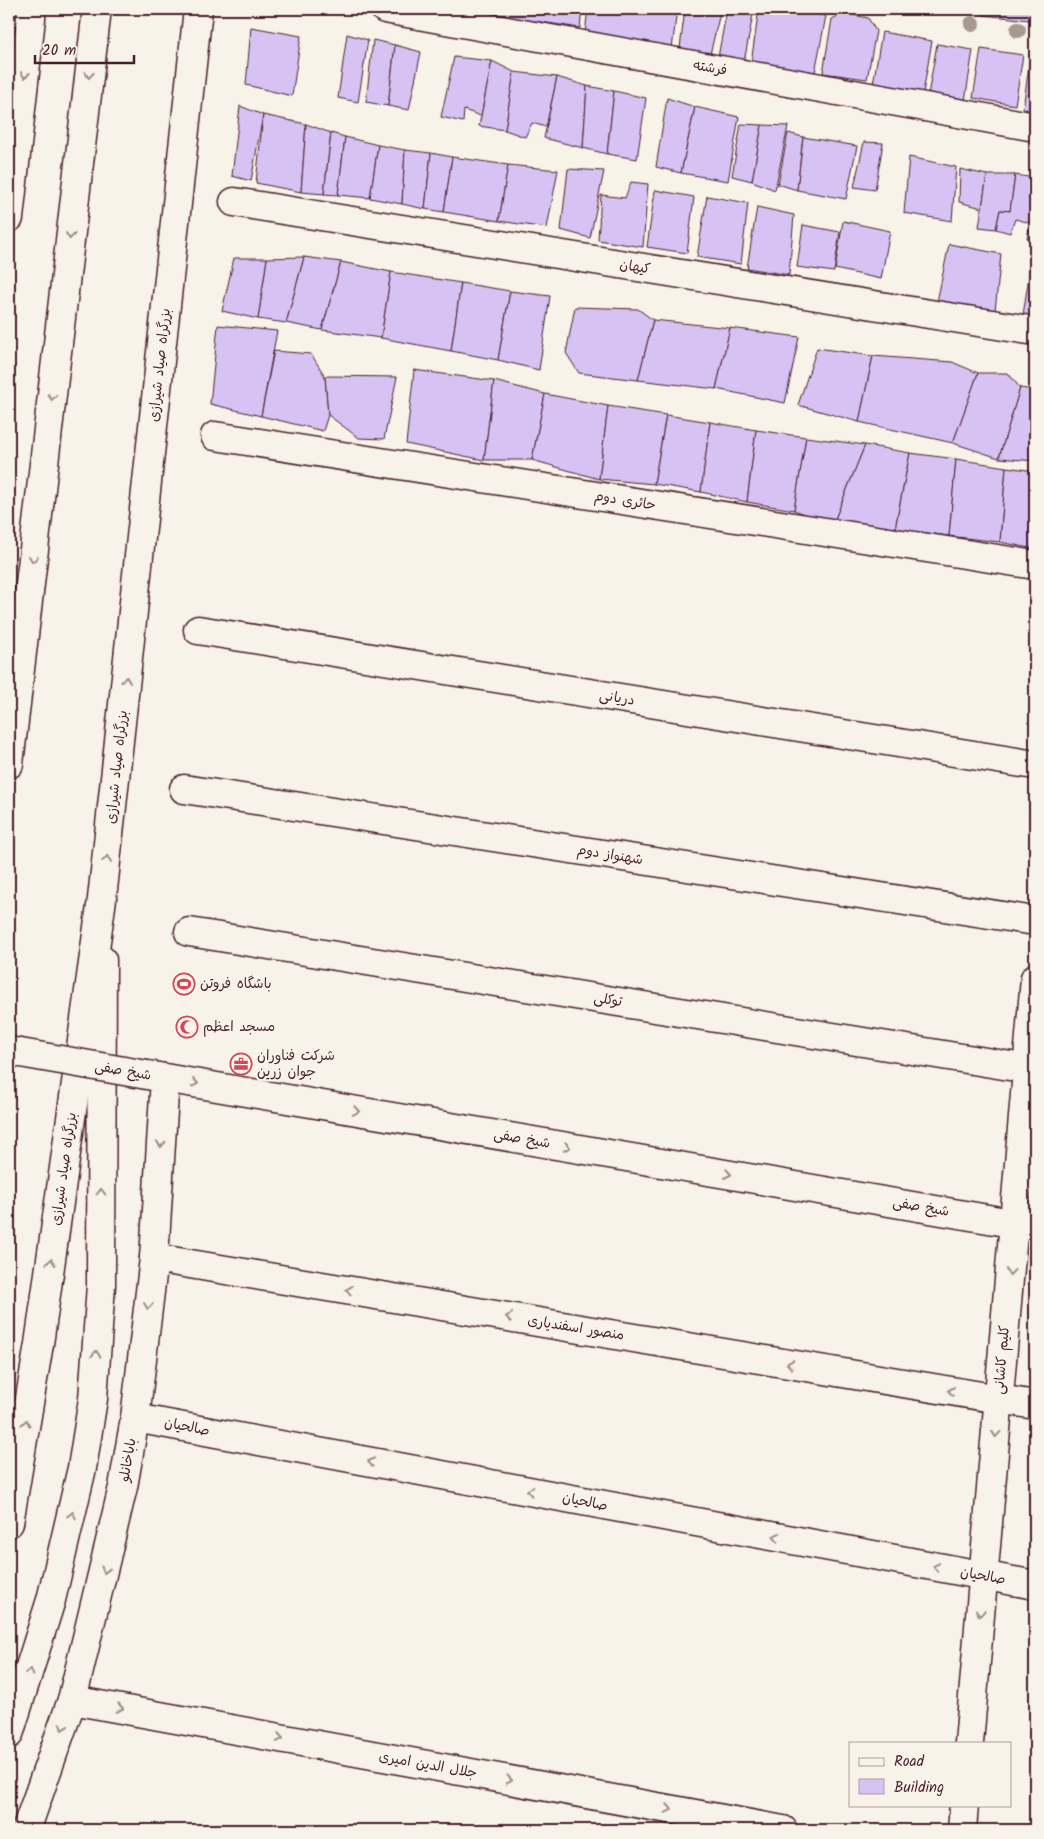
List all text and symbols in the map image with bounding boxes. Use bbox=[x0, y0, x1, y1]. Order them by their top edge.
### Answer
scale bar bbox=[35, 32, 134, 64]
text: 20 m bbox=[42, 39, 76, 63]
street label: فرشته bbox=[691, 54, 729, 82]
one-way arrow bbox=[20, 71, 31, 79]
one-way arrow bbox=[84, 71, 95, 79]
one-way arrow bbox=[65, 232, 76, 240]
street label: کیهان bbox=[618, 254, 652, 280]
street label: بزرگراه صیاد شیرازی bbox=[143, 307, 177, 423]
one-way arrow bbox=[47, 394, 58, 402]
street label: حائری دوم bbox=[593, 485, 657, 517]
one-way arrow bbox=[28, 555, 39, 563]
one-way arrow bbox=[120, 675, 131, 683]
street label: دریانی bbox=[598, 684, 636, 712]
street label: بزرگراه صیاد شیرازی bbox=[100, 709, 134, 825]
street label: شهنواز دوم bbox=[575, 839, 645, 871]
one-way arrow bbox=[101, 854, 112, 862]
sports icon: باشگاه فروتن bbox=[172, 972, 196, 996]
place label: باشگاه فروتن bbox=[200, 973, 272, 995]
street label: توکلی bbox=[592, 987, 625, 1013]
mosque icon: مسجد اعظم bbox=[175, 1015, 199, 1039]
place label: مسجد اعظم bbox=[203, 1016, 275, 1038]
place label: شرکت فناوران جوان زرین bbox=[257, 1045, 335, 1083]
office icon: شرکت فناوران جوان زرین bbox=[229, 1052, 253, 1076]
street label: شیخ صفی bbox=[93, 1055, 153, 1087]
one-way arrow bbox=[191, 1078, 200, 1088]
one-way arrow bbox=[351, 1105, 360, 1115]
street label: بزرگراه صیاد شیرازی bbox=[45, 1111, 83, 1227]
street label: شیخ صفی bbox=[492, 1123, 552, 1155]
one-way arrow bbox=[155, 1140, 166, 1148]
one-way arrow bbox=[563, 1141, 572, 1151]
one-way arrow bbox=[723, 1169, 732, 1179]
one-way arrow bbox=[96, 1188, 106, 1196]
street label: شیخ صفی bbox=[891, 1191, 951, 1223]
one-way arrow bbox=[45, 1258, 56, 1266]
one-way arrow bbox=[1004, 1268, 1015, 1276]
one-way arrow bbox=[345, 1286, 353, 1296]
one-way arrow bbox=[143, 1302, 154, 1310]
street label: منصور اسفندیاری bbox=[526, 1309, 626, 1347]
one-way arrow bbox=[505, 1313, 514, 1323]
street label: کلیم کاشانی bbox=[988, 1325, 1016, 1395]
one-way arrow bbox=[91, 1350, 102, 1358]
one-way arrow bbox=[786, 1359, 795, 1369]
one-way arrow bbox=[946, 1386, 955, 1396]
street label: صالحیان bbox=[162, 1412, 212, 1442]
one-way arrow bbox=[20, 1418, 30, 1427]
one-way arrow bbox=[990, 1430, 1001, 1438]
street label: باباخانلو bbox=[113, 1436, 143, 1485]
one-way arrow bbox=[366, 1457, 375, 1467]
one-way arrow bbox=[526, 1487, 535, 1497]
street label: صالحیان bbox=[560, 1487, 610, 1517]
one-way arrow bbox=[66, 1510, 77, 1519]
one-way arrow bbox=[772, 1533, 780, 1543]
street label: صالحیان bbox=[958, 1561, 1008, 1591]
one-way arrow bbox=[931, 1562, 940, 1573]
one-way arrow bbox=[100, 1565, 110, 1573]
one-way arrow bbox=[975, 1609, 986, 1617]
one-way arrow bbox=[24, 1668, 34, 1676]
one-way arrow bbox=[116, 1703, 125, 1713]
one-way arrow bbox=[59, 1722, 69, 1730]
one-way arrow bbox=[276, 1732, 285, 1742]
legend bbox=[849, 1742, 1012, 1806]
street label: جلال الدین امیری bbox=[377, 1746, 479, 1784]
text: Road bbox=[894, 1750, 925, 1774]
one-way arrow bbox=[504, 1774, 513, 1784]
text: Building bbox=[894, 1776, 944, 1800]
one-way arrow bbox=[664, 1804, 673, 1814]

